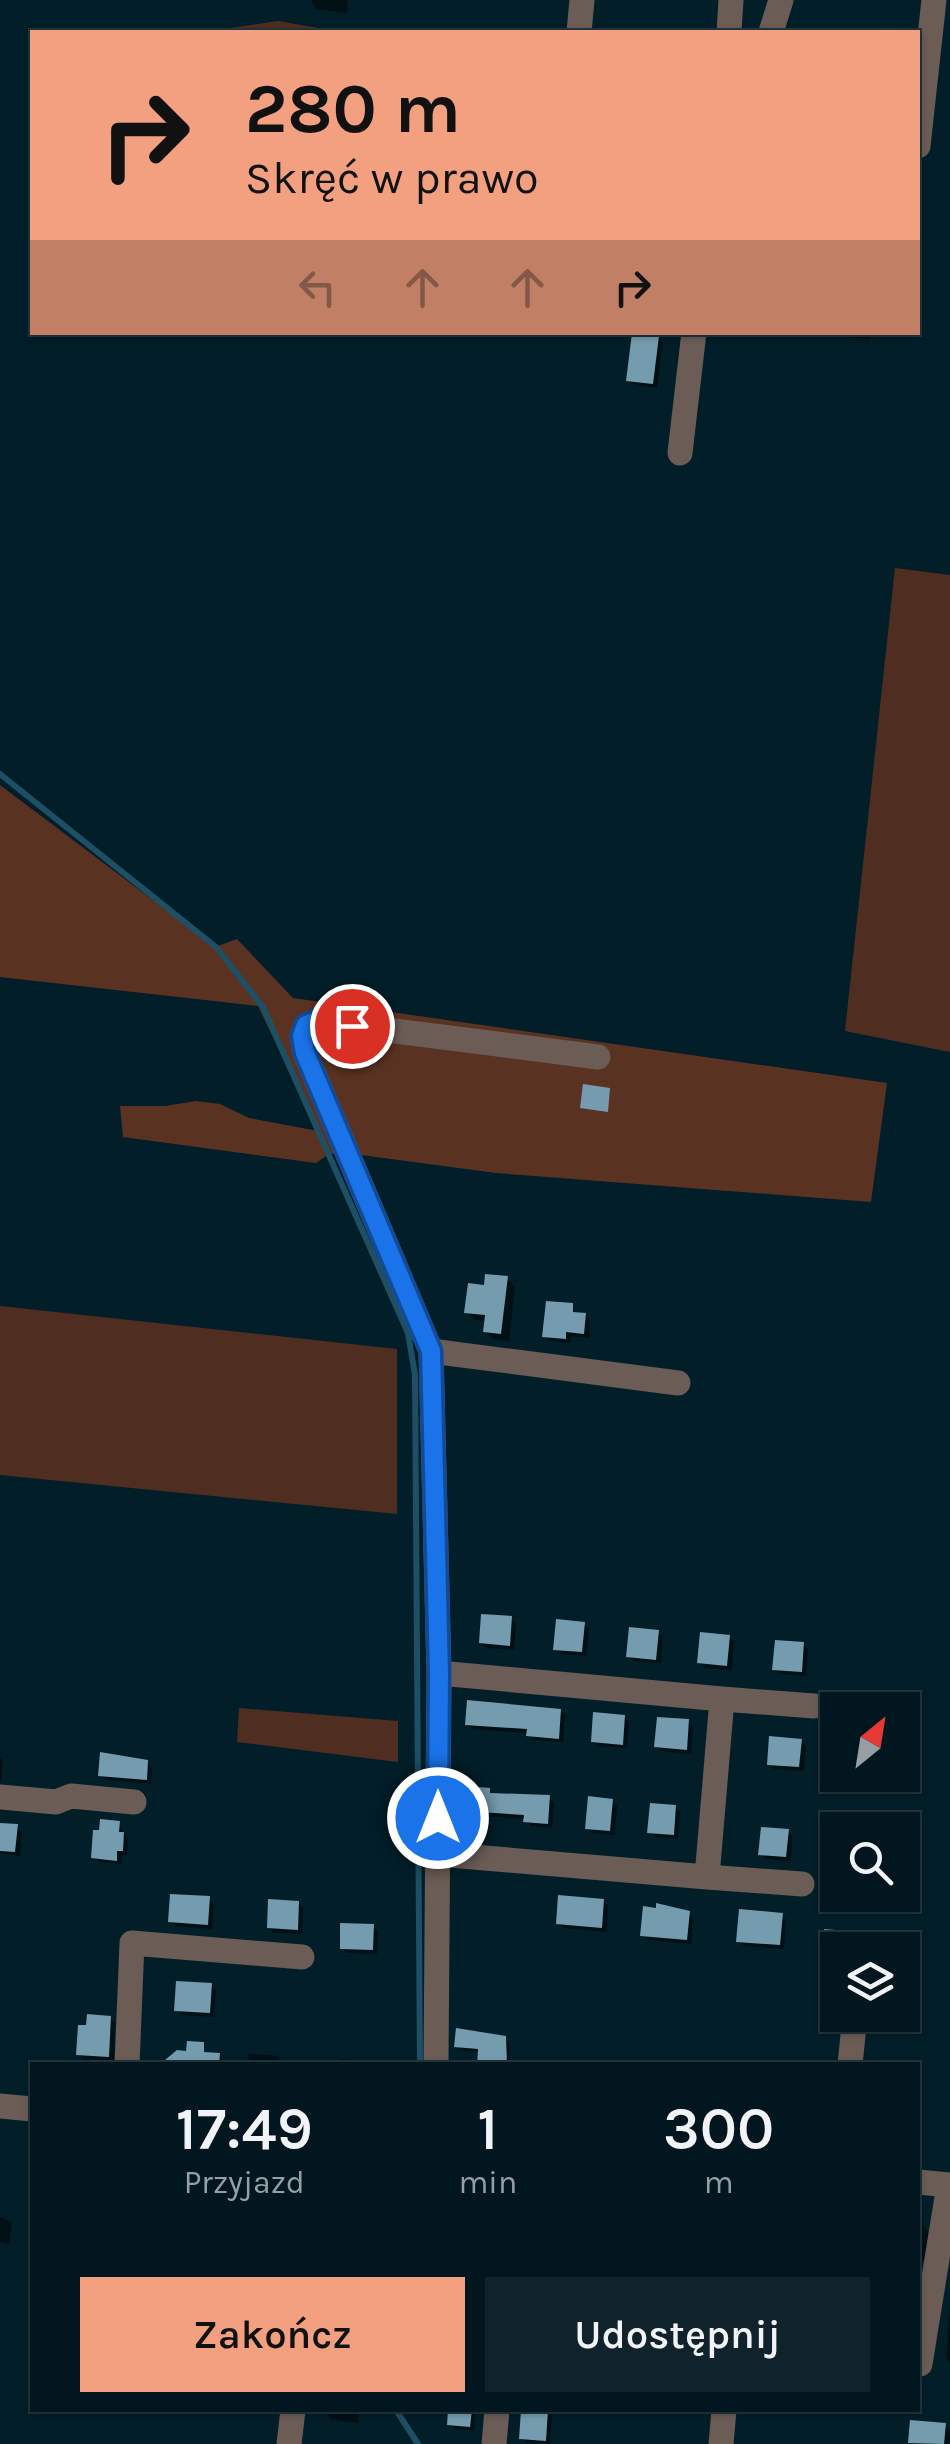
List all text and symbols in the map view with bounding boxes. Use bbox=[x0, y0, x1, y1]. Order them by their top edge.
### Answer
text: 280 m bbox=[245, 68, 461, 150]
icon: right bbox=[80, 70, 210, 200]
text: Skręć w prawo bbox=[245, 152, 539, 204]
icon: left bbox=[290, 260, 345, 315]
icon: ahead bbox=[395, 260, 450, 315]
icon: ahead bbox=[500, 260, 555, 315]
icon: right bbox=[605, 260, 660, 315]
pin bbox=[310, 984, 395, 1069]
icon: arrive bbox=[325, 999, 380, 1054]
north arrow bbox=[820, 1692, 920, 1792]
map controls bbox=[820, 1692, 920, 2032]
position arrow bbox=[386, 1766, 490, 1870]
button: search bbox=[820, 1812, 920, 1912]
button: layers bbox=[820, 1932, 920, 2032]
text: 17:49 bbox=[176, 2094, 313, 2164]
text: 1 bbox=[477, 2094, 498, 2164]
text: 300 bbox=[663, 2094, 774, 2164]
text: Przyjazd bbox=[184, 2164, 305, 2201]
text: min bbox=[458, 2164, 517, 2201]
text: m bbox=[704, 2164, 734, 2201]
button: Zakończ bbox=[80, 2277, 465, 2392]
button: Udostępnij bbox=[485, 2277, 870, 2392]

